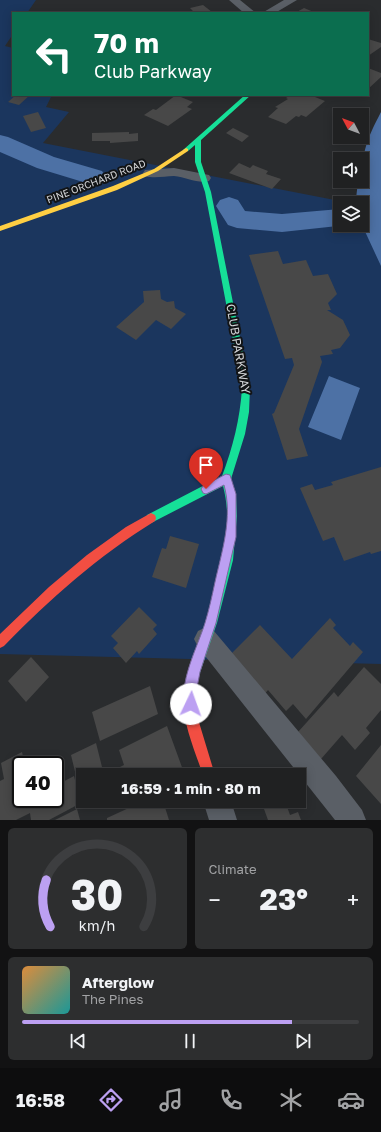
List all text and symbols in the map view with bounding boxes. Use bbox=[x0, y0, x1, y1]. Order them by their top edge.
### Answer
text: 70 m bbox=[94, 26, 159, 59]
icon: left bbox=[28, 28, 80, 80]
text: Club Parkway bbox=[94, 60, 212, 82]
north arrow bbox=[333, 108, 369, 144]
map controls bbox=[333, 108, 369, 232]
button: sound bbox=[333, 152, 369, 188]
street label: PINE ORCHARD ROAD bbox=[45, 157, 147, 205]
button: layers bbox=[333, 196, 369, 232]
street label: CLUB PARKWAY bbox=[223, 303, 254, 395]
pin bbox=[189, 448, 223, 489]
icon: arrive bbox=[195, 454, 217, 476]
position arrow bbox=[170, 683, 212, 725]
speed limit sign: 40 bbox=[12, 756, 64, 808]
text: 16:59 · 1 min · 80 m bbox=[121, 779, 261, 797]
text: Climate bbox=[209, 861, 256, 877]
text: 30 bbox=[71, 868, 123, 918]
text: 23° bbox=[260, 881, 308, 917]
text: − bbox=[209, 886, 221, 913]
text: + bbox=[347, 886, 359, 913]
text: km/h bbox=[79, 916, 115, 933]
text: Afterglow bbox=[82, 973, 154, 991]
text: The Pines bbox=[82, 991, 143, 1007]
icon: previous bbox=[67, 1030, 89, 1052]
icon: pause bbox=[179, 1030, 201, 1052]
icon: next bbox=[292, 1030, 314, 1052]
icon: directions bbox=[97, 1086, 125, 1114]
icon: music bbox=[157, 1086, 185, 1114]
icon: phone bbox=[217, 1086, 245, 1114]
icon: climate bbox=[277, 1086, 305, 1114]
icon: car bbox=[337, 1086, 365, 1114]
text: 16:58 bbox=[16, 1089, 65, 1111]

